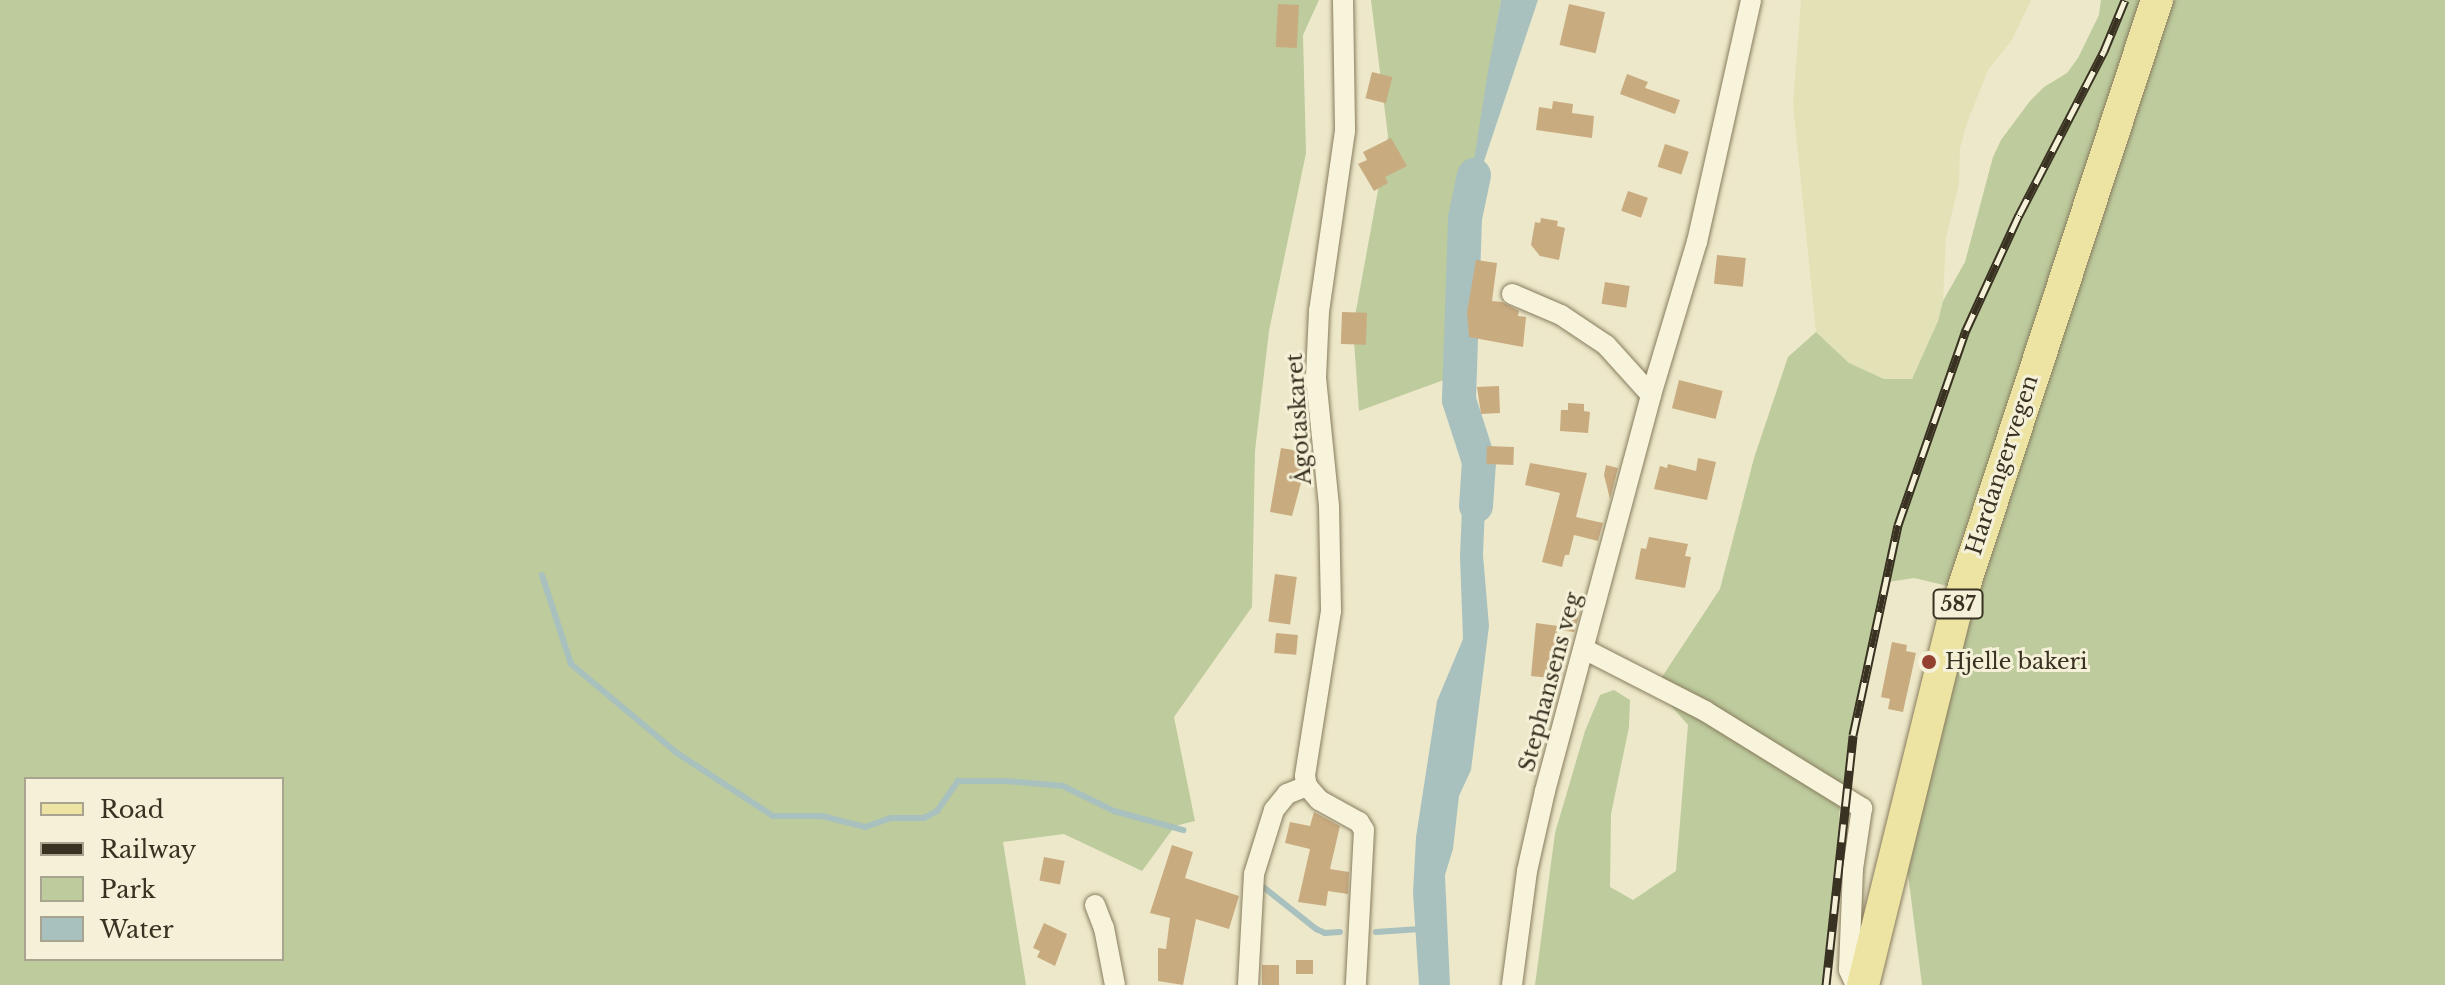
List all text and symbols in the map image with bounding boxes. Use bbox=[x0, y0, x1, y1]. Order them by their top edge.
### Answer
street label: Ågotaskaret bbox=[1281, 352, 1317, 486]
street label: Hardangervegen bbox=[1960, 372, 2044, 558]
road number: 587 bbox=[1932, 588, 1984, 620]
street label: Stephansens veg bbox=[1513, 589, 1587, 775]
place label: Hjelle bakeri bbox=[1945, 649, 2088, 675]
marker: Hjelle bakeri bbox=[1920, 653, 1938, 671]
legend bbox=[24, 777, 284, 961]
text: Road bbox=[100, 795, 164, 824]
text: Railway bbox=[100, 835, 196, 864]
text: Park bbox=[100, 875, 156, 904]
text: Water bbox=[100, 915, 174, 944]

